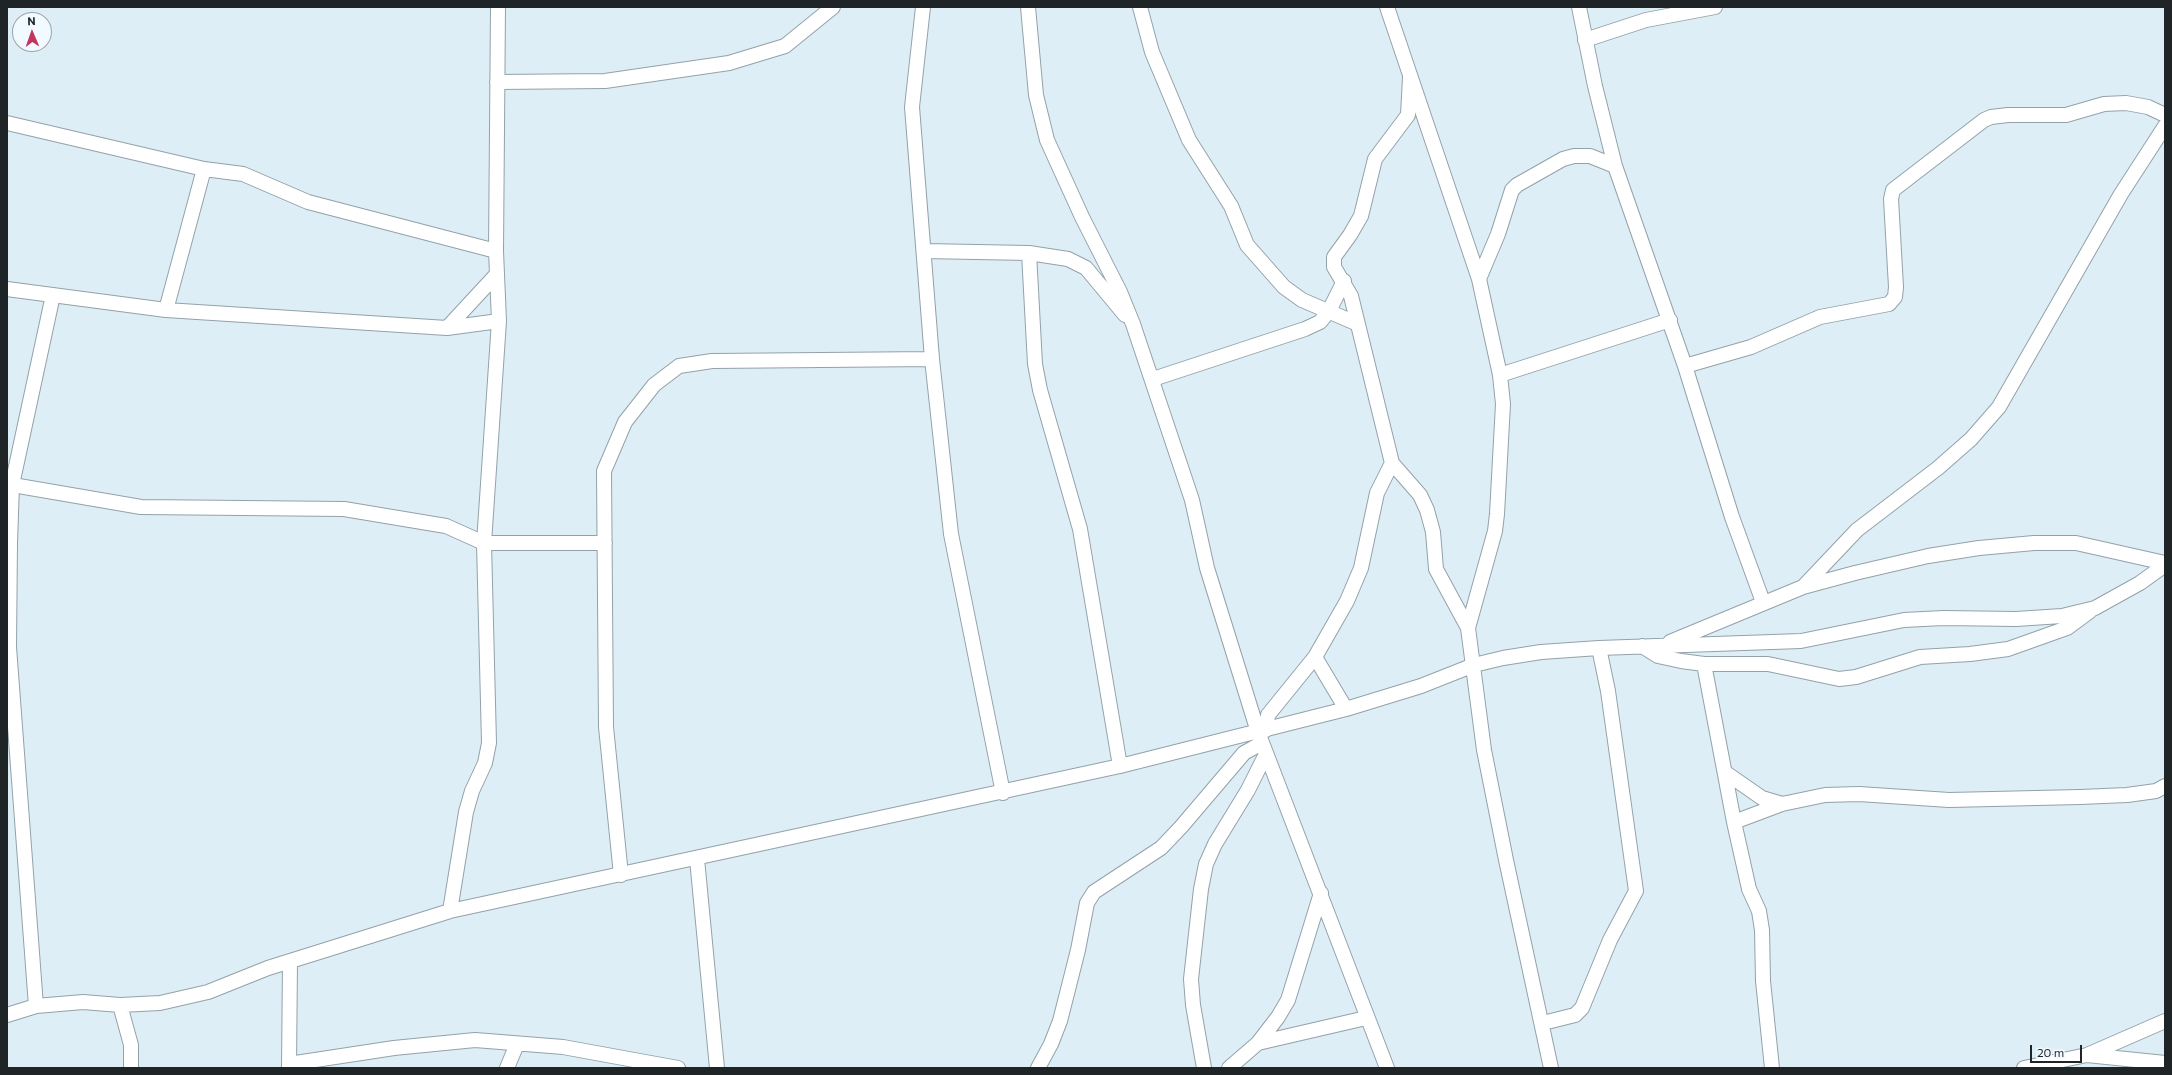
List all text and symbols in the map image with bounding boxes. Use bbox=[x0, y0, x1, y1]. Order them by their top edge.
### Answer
north arrow bbox=[12, 12, 52, 52]
text: N bbox=[27, 14, 36, 27]
scale bar bbox=[2032, 1037, 2084, 1063]
text: 20 m bbox=[2037, 1045, 2064, 1059]

